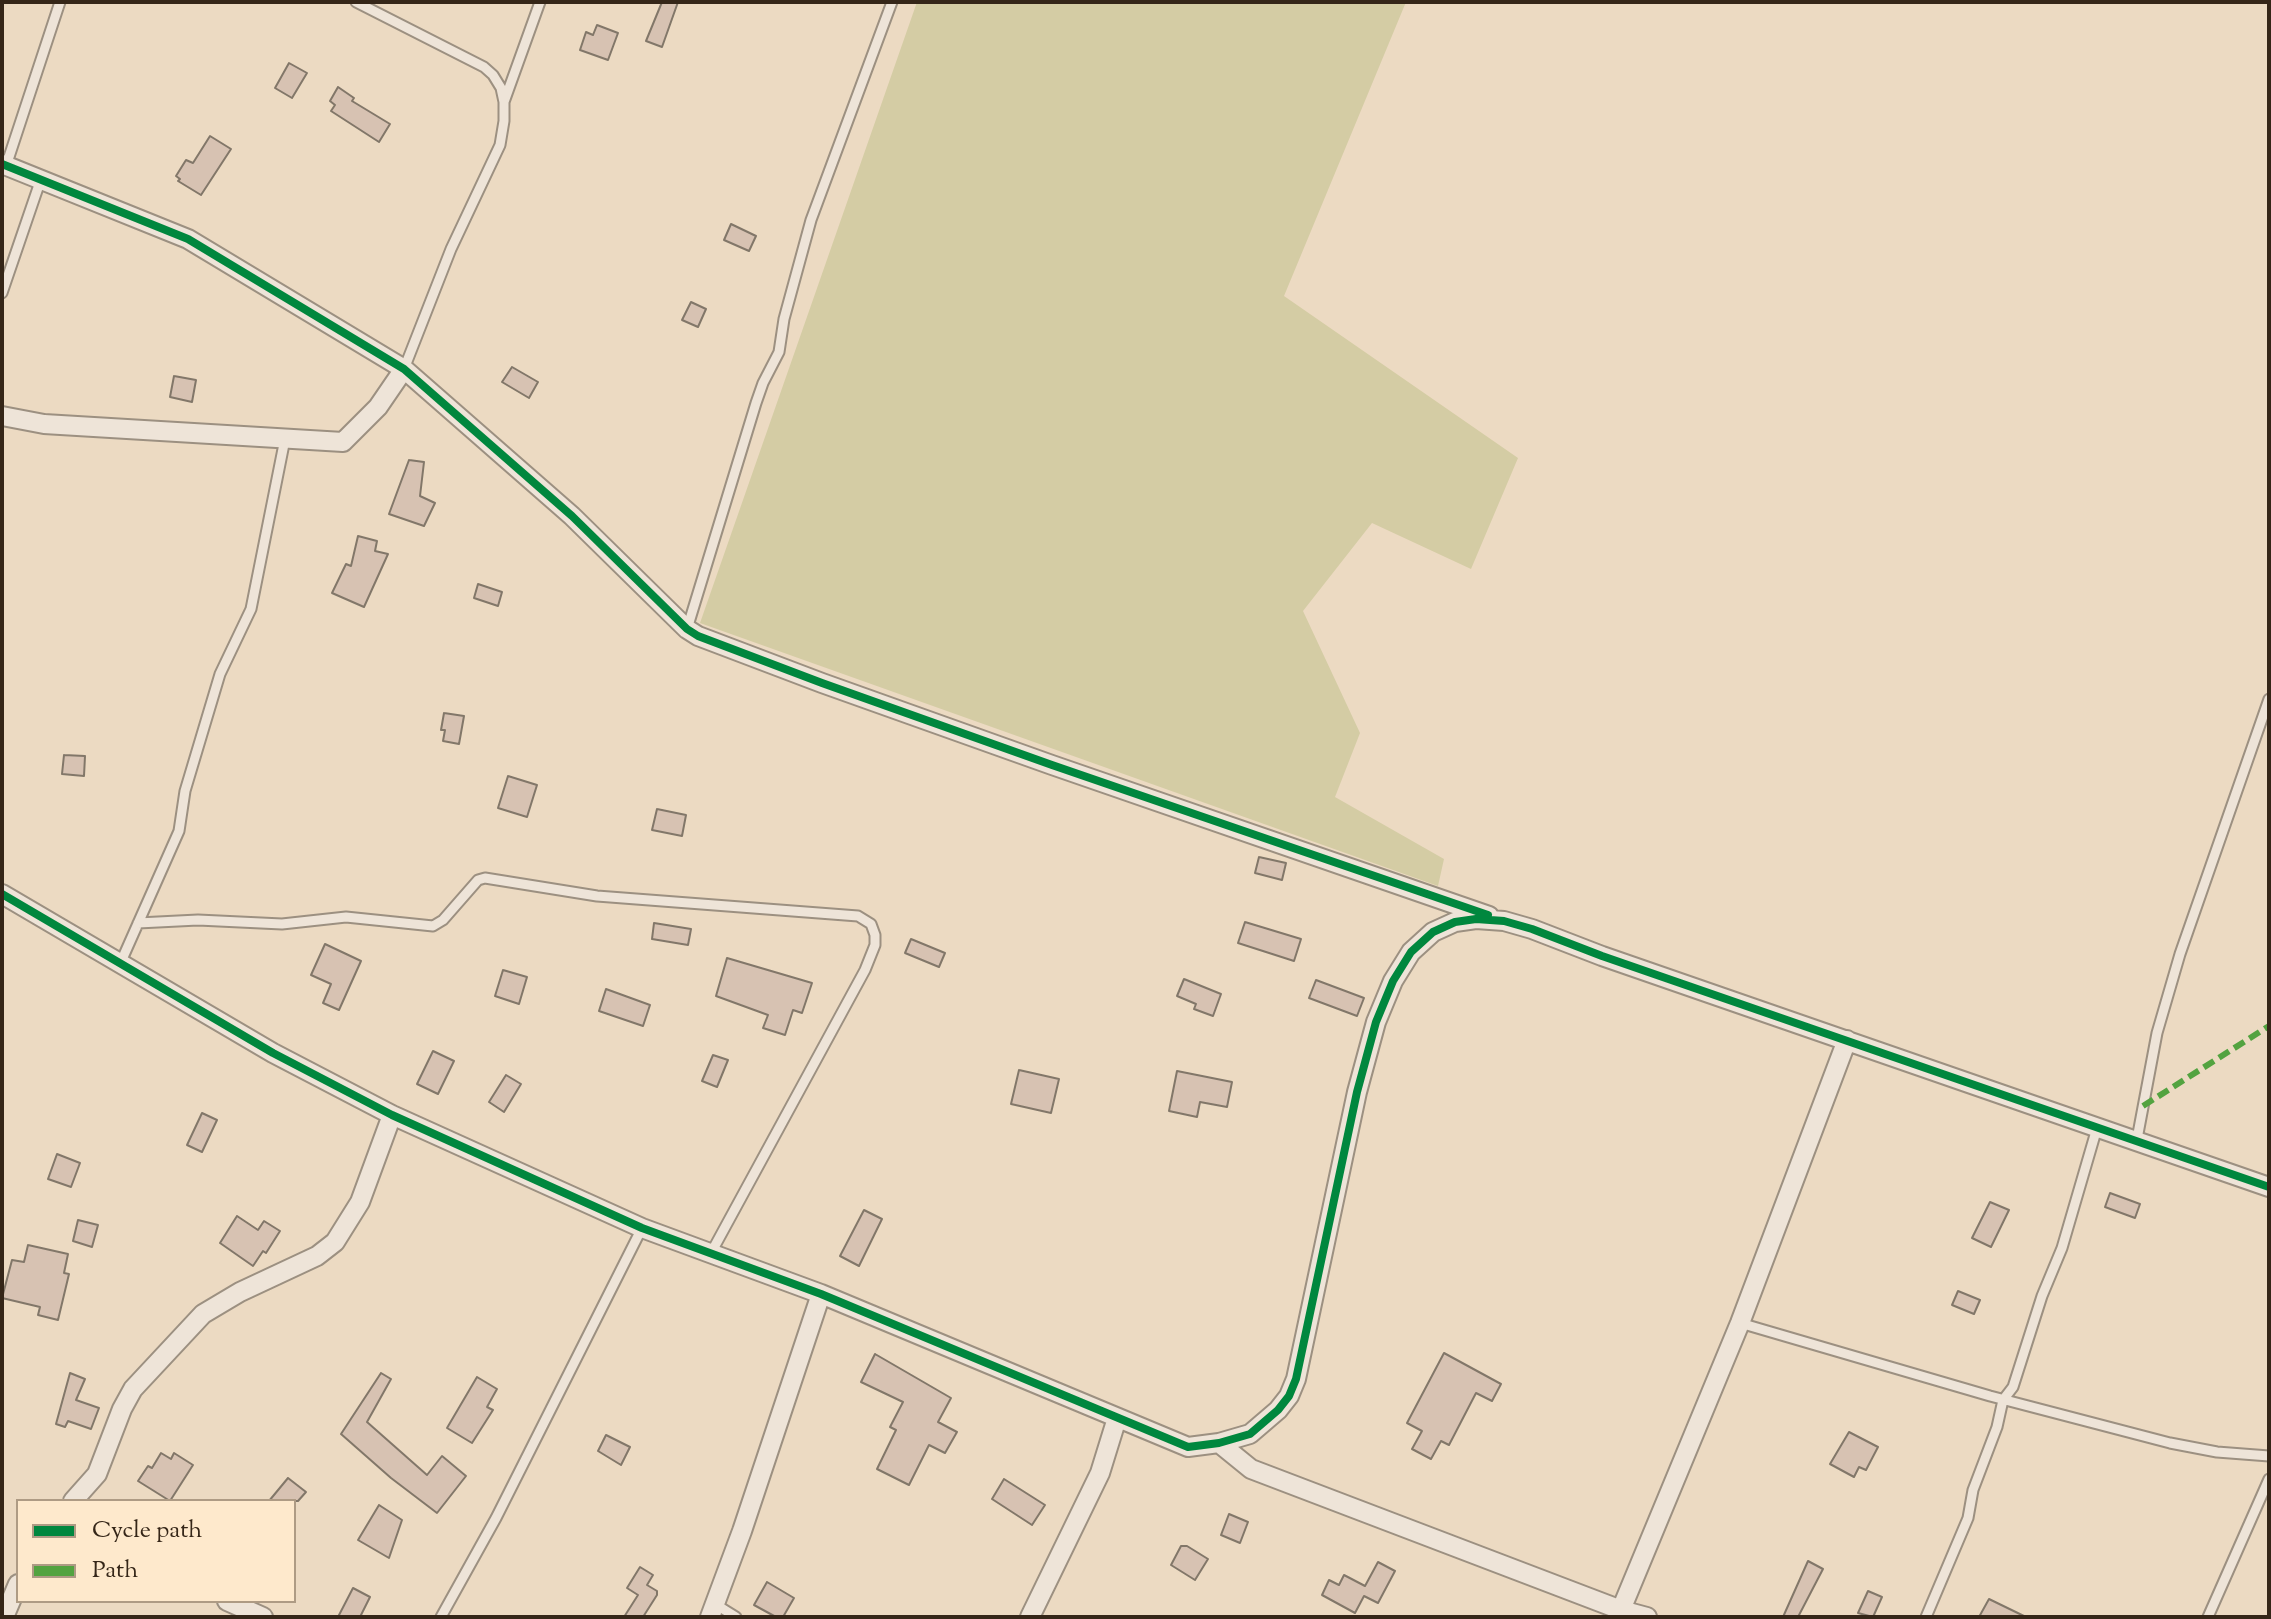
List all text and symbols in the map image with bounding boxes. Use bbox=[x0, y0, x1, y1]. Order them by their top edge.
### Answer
legend bbox=[16, 1499, 296, 1603]
text: Cycle path bbox=[92, 1514, 202, 1548]
text: Path bbox=[92, 1554, 138, 1588]

